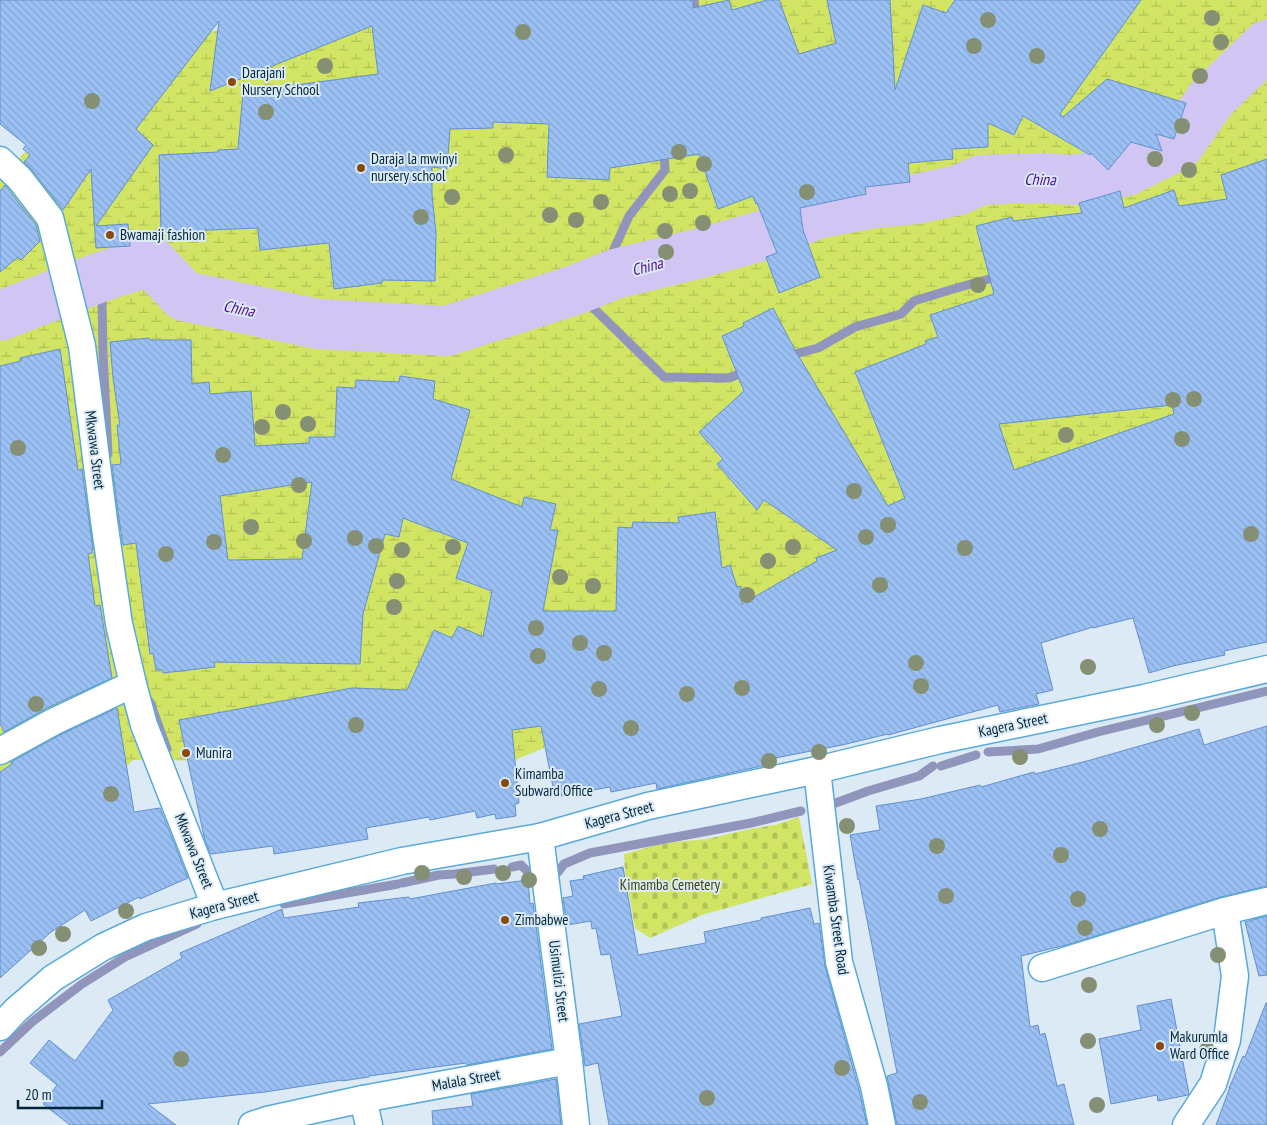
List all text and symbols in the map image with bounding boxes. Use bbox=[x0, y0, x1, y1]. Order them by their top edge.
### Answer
place label: Darajani Nursery School bbox=[242, 63, 320, 99]
marker: Darajani Nursery School bbox=[226, 76, 238, 88]
place label: Daraja la mwinyi nursery school bbox=[371, 149, 457, 185]
marker: Daraja la mwinyi nursery school bbox=[355, 162, 367, 174]
water label: China bbox=[1024, 169, 1057, 189]
place label: Bwamaji fashion bbox=[120, 225, 205, 244]
marker: Bwamaji fashion bbox=[104, 229, 116, 241]
water label: China bbox=[629, 252, 666, 280]
water label: China bbox=[222, 295, 258, 321]
street label: Mkwawa Street bbox=[81, 409, 110, 490]
street label: Kagera Street bbox=[977, 708, 1049, 741]
place label: Munira bbox=[196, 743, 232, 762]
marker: Munira bbox=[180, 747, 192, 759]
place label: Kimamba Subward Office bbox=[515, 764, 593, 800]
marker: Kimamba Subward Office bbox=[499, 777, 511, 789]
street label: Kagera Street bbox=[583, 796, 655, 833]
street label: Mkwawa Street bbox=[171, 810, 218, 891]
street label: Kiwamba Street Road bbox=[819, 864, 854, 976]
park label: Kimamba Cemetery bbox=[620, 875, 721, 894]
street label: Kagera Street bbox=[188, 886, 260, 923]
place label: Zimbabwe bbox=[515, 910, 568, 929]
marker: Zimbabwe bbox=[499, 914, 511, 926]
street label: Usimulizi Street bbox=[545, 939, 574, 1023]
place label: Makurumla Ward Office bbox=[1170, 1027, 1229, 1063]
marker: Makurumla Ward Office bbox=[1154, 1040, 1166, 1052]
street label: Malala Street bbox=[430, 1064, 501, 1095]
scale bar bbox=[18, 1078, 101, 1110]
text: 20 m bbox=[25, 1085, 51, 1104]

